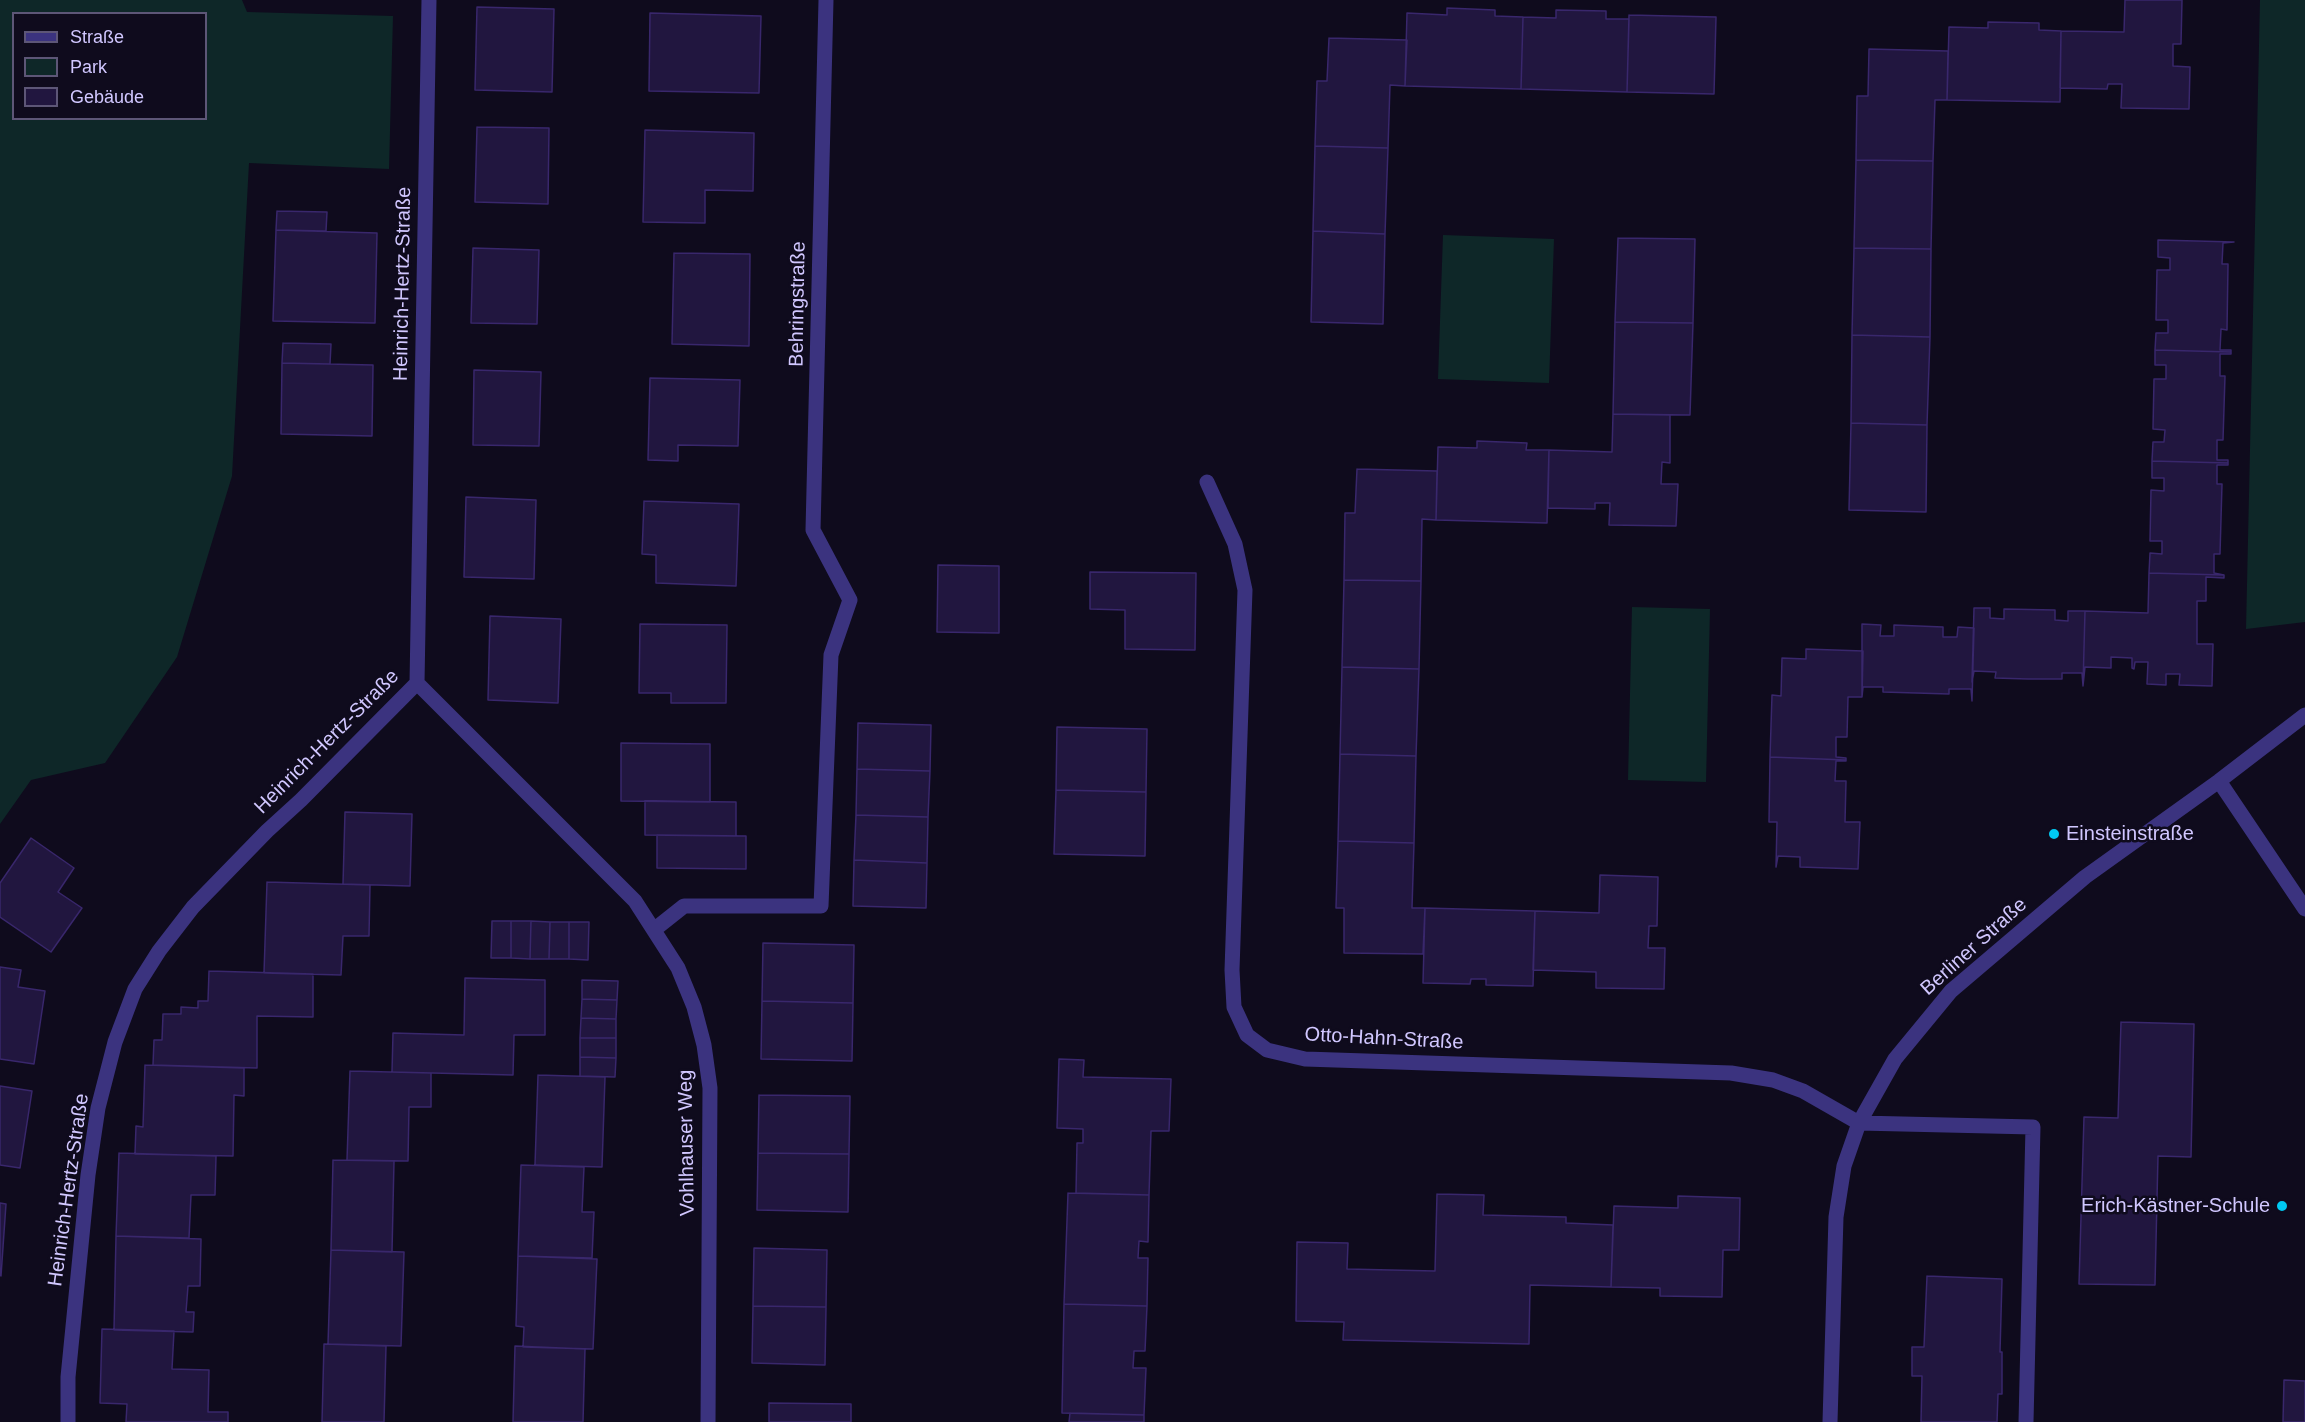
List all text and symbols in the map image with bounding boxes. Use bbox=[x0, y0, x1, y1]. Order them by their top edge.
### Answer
legend bbox=[12, 12, 207, 120]
text: Straße bbox=[70, 27, 124, 47]
text: Park bbox=[70, 57, 107, 77]
text: Gebäude bbox=[70, 87, 144, 107]
street label: Heinrich-Hertz-Straße bbox=[389, 187, 417, 381]
street label: Behringstraße bbox=[785, 241, 811, 367]
street label: Heinrich-Hertz-Straße bbox=[250, 665, 404, 819]
place label: Einsteinstraße bbox=[2066, 822, 2194, 846]
marker: Einsteinstraße bbox=[2047, 827, 2061, 841]
street label: Berliner Straße bbox=[1916, 893, 2032, 1001]
street label: Otto-Hahn-Straße bbox=[1304, 1023, 1464, 1055]
street label: Vohlhauser Weg bbox=[674, 1070, 700, 1216]
street label: Heinrich-Hertz-Straße bbox=[44, 1092, 94, 1288]
place label: Erich-Kästner-Schule bbox=[2081, 1194, 2270, 1218]
marker: Erich-Kästner-Schule bbox=[2275, 1199, 2289, 1213]

